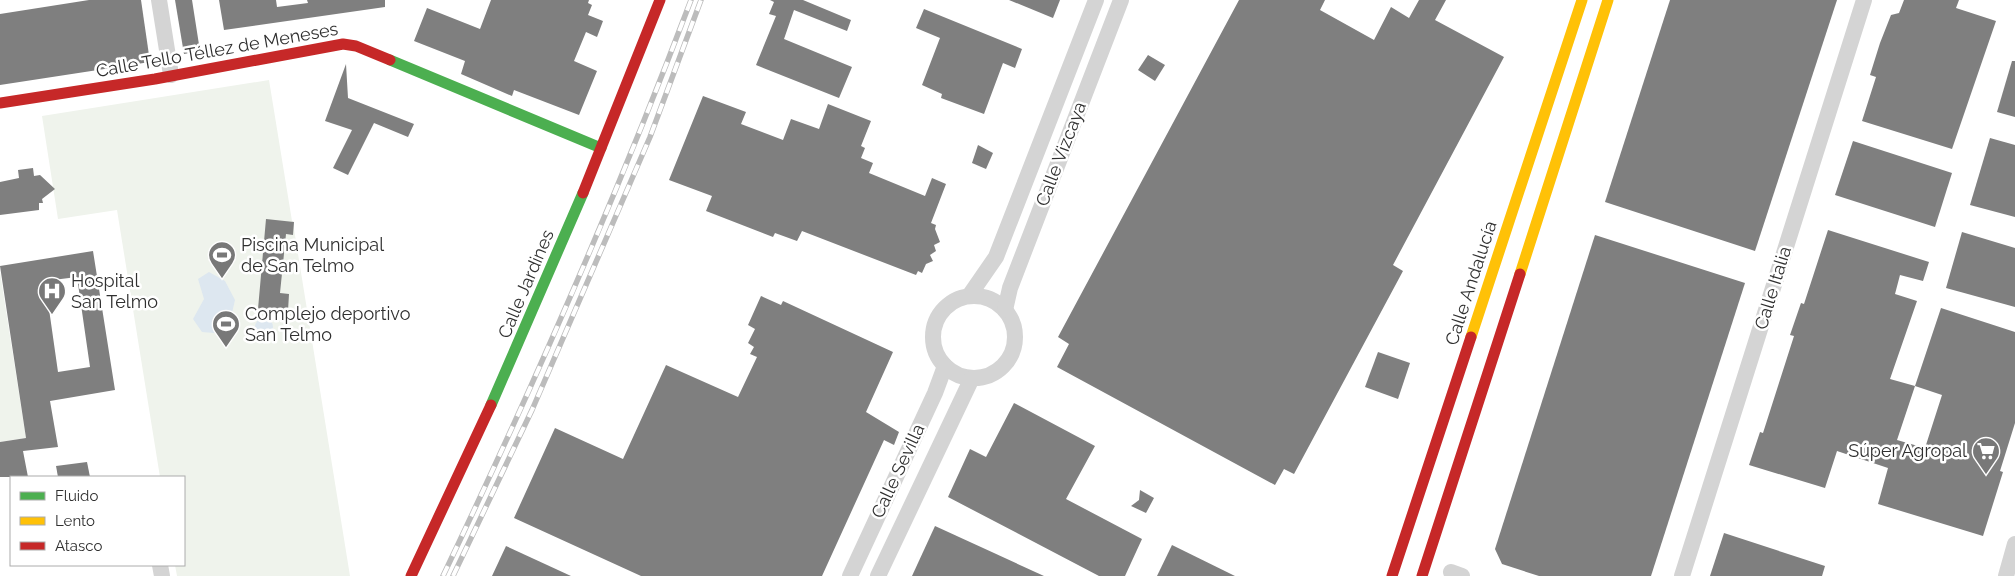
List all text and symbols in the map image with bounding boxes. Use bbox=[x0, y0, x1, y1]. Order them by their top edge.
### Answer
street label: Calle Tello Téllez de Meneses bbox=[94, 18, 340, 81]
street label: Calle Vizcaya bbox=[1031, 99, 1090, 209]
street label: Calle Andalucía bbox=[1441, 218, 1501, 348]
street label: Calle Jardines bbox=[493, 226, 558, 341]
place label: Piscina Municipal de San Telmo bbox=[241, 234, 384, 276]
sports icon: Piscina Municipal de San Telmo bbox=[207, 240, 237, 279]
street label: Calle Italia bbox=[1750, 244, 1795, 332]
place label: Hospital San Telmo bbox=[71, 270, 158, 312]
hospital icon: Hospital San Telmo bbox=[37, 276, 67, 315]
place label: Complejo deportivo San Telmo bbox=[245, 303, 411, 345]
sports icon: Complejo deportivo San Telmo bbox=[211, 309, 241, 348]
street label: Calle Sevilla bbox=[867, 420, 929, 521]
supermarket icon: Súper Agropal bbox=[1971, 436, 2001, 475]
place label: Súper Agropal bbox=[1848, 440, 1967, 461]
legend bbox=[10, 476, 185, 566]
text: Fluido bbox=[55, 487, 98, 505]
text: Lento bbox=[55, 512, 95, 530]
text: Atasco bbox=[55, 537, 102, 555]

